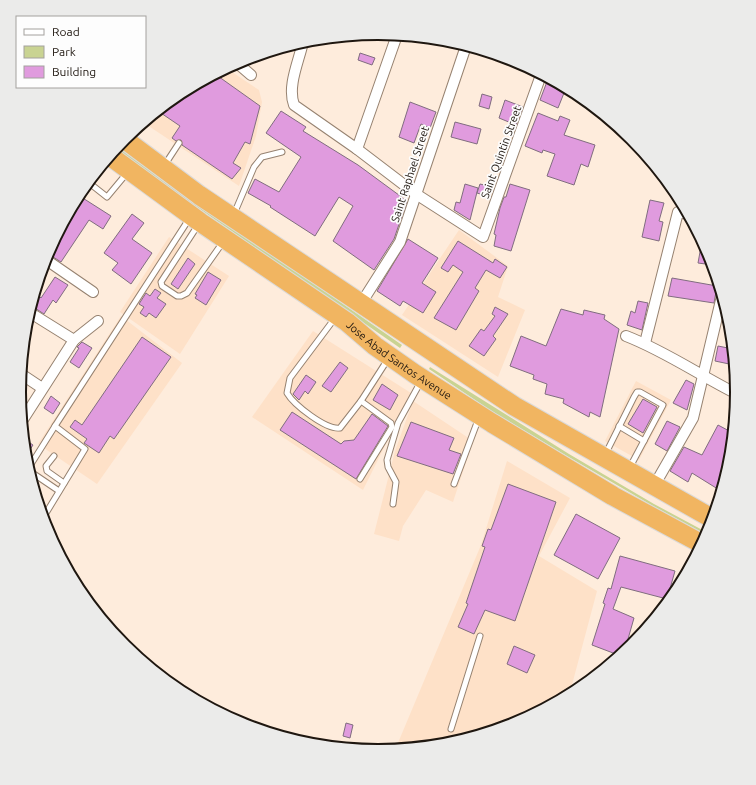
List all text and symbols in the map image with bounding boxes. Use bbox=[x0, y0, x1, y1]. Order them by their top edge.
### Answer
legend bbox=[16, 16, 146, 88]
text: Road bbox=[52, 25, 80, 38]
text: Park bbox=[52, 45, 76, 58]
text: Building bbox=[52, 65, 96, 78]
street label: Saint Quintin Street bbox=[479, 104, 524, 200]
street label: Saint Raphael Street bbox=[389, 124, 431, 224]
street label: Jose Abad Santos Avenue bbox=[344, 318, 454, 402]

